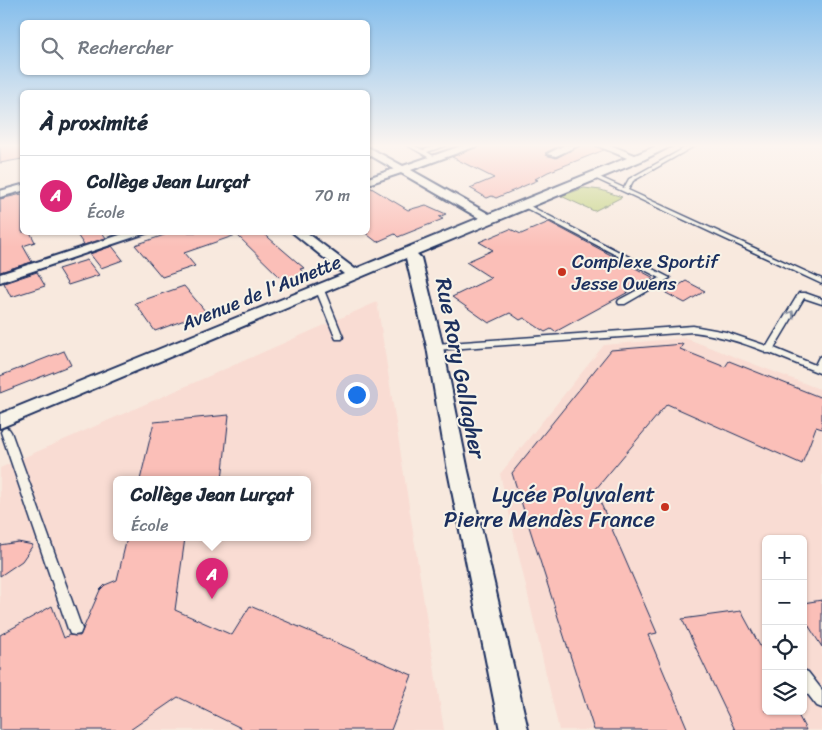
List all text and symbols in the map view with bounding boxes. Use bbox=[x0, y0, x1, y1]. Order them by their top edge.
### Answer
search box bbox=[20, 20, 370, 75]
text: Rechercher bbox=[78, 31, 173, 64]
icon: search bbox=[38, 34, 66, 62]
text: À proximité bbox=[40, 104, 148, 142]
text: Collège Jean Lurçat bbox=[87, 165, 250, 198]
text: A bbox=[51, 181, 61, 210]
text: 70 m bbox=[314, 181, 350, 210]
text: École bbox=[87, 198, 125, 227]
street label: Avenue de l'Aunette bbox=[175, 245, 347, 340]
place label: Complexe Sportif Jesse Owens bbox=[571, 245, 721, 300]
marker: Complexe Sportif Jesse Owens bbox=[556, 266, 568, 278]
street label: Rue Rory Gallagher bbox=[424, 274, 498, 464]
one-way arrow bbox=[784, 310, 794, 319]
your location bbox=[344, 382, 370, 408]
place label: Lycée Polyvalent Pierre Mendès France bbox=[444, 475, 655, 539]
popup bbox=[113, 476, 311, 541]
text: Collège Jean Lurçat bbox=[131, 478, 293, 511]
marker: Lycée Polyvalent Pierre Mendès France bbox=[659, 501, 671, 513]
text: École bbox=[131, 511, 168, 540]
map controls bbox=[762, 535, 807, 715]
button: + bbox=[762, 535, 807, 580]
pin: A bbox=[196, 558, 228, 599]
button: − bbox=[762, 580, 807, 625]
button: locate bbox=[762, 625, 807, 670]
button: layers bbox=[762, 670, 807, 715]

